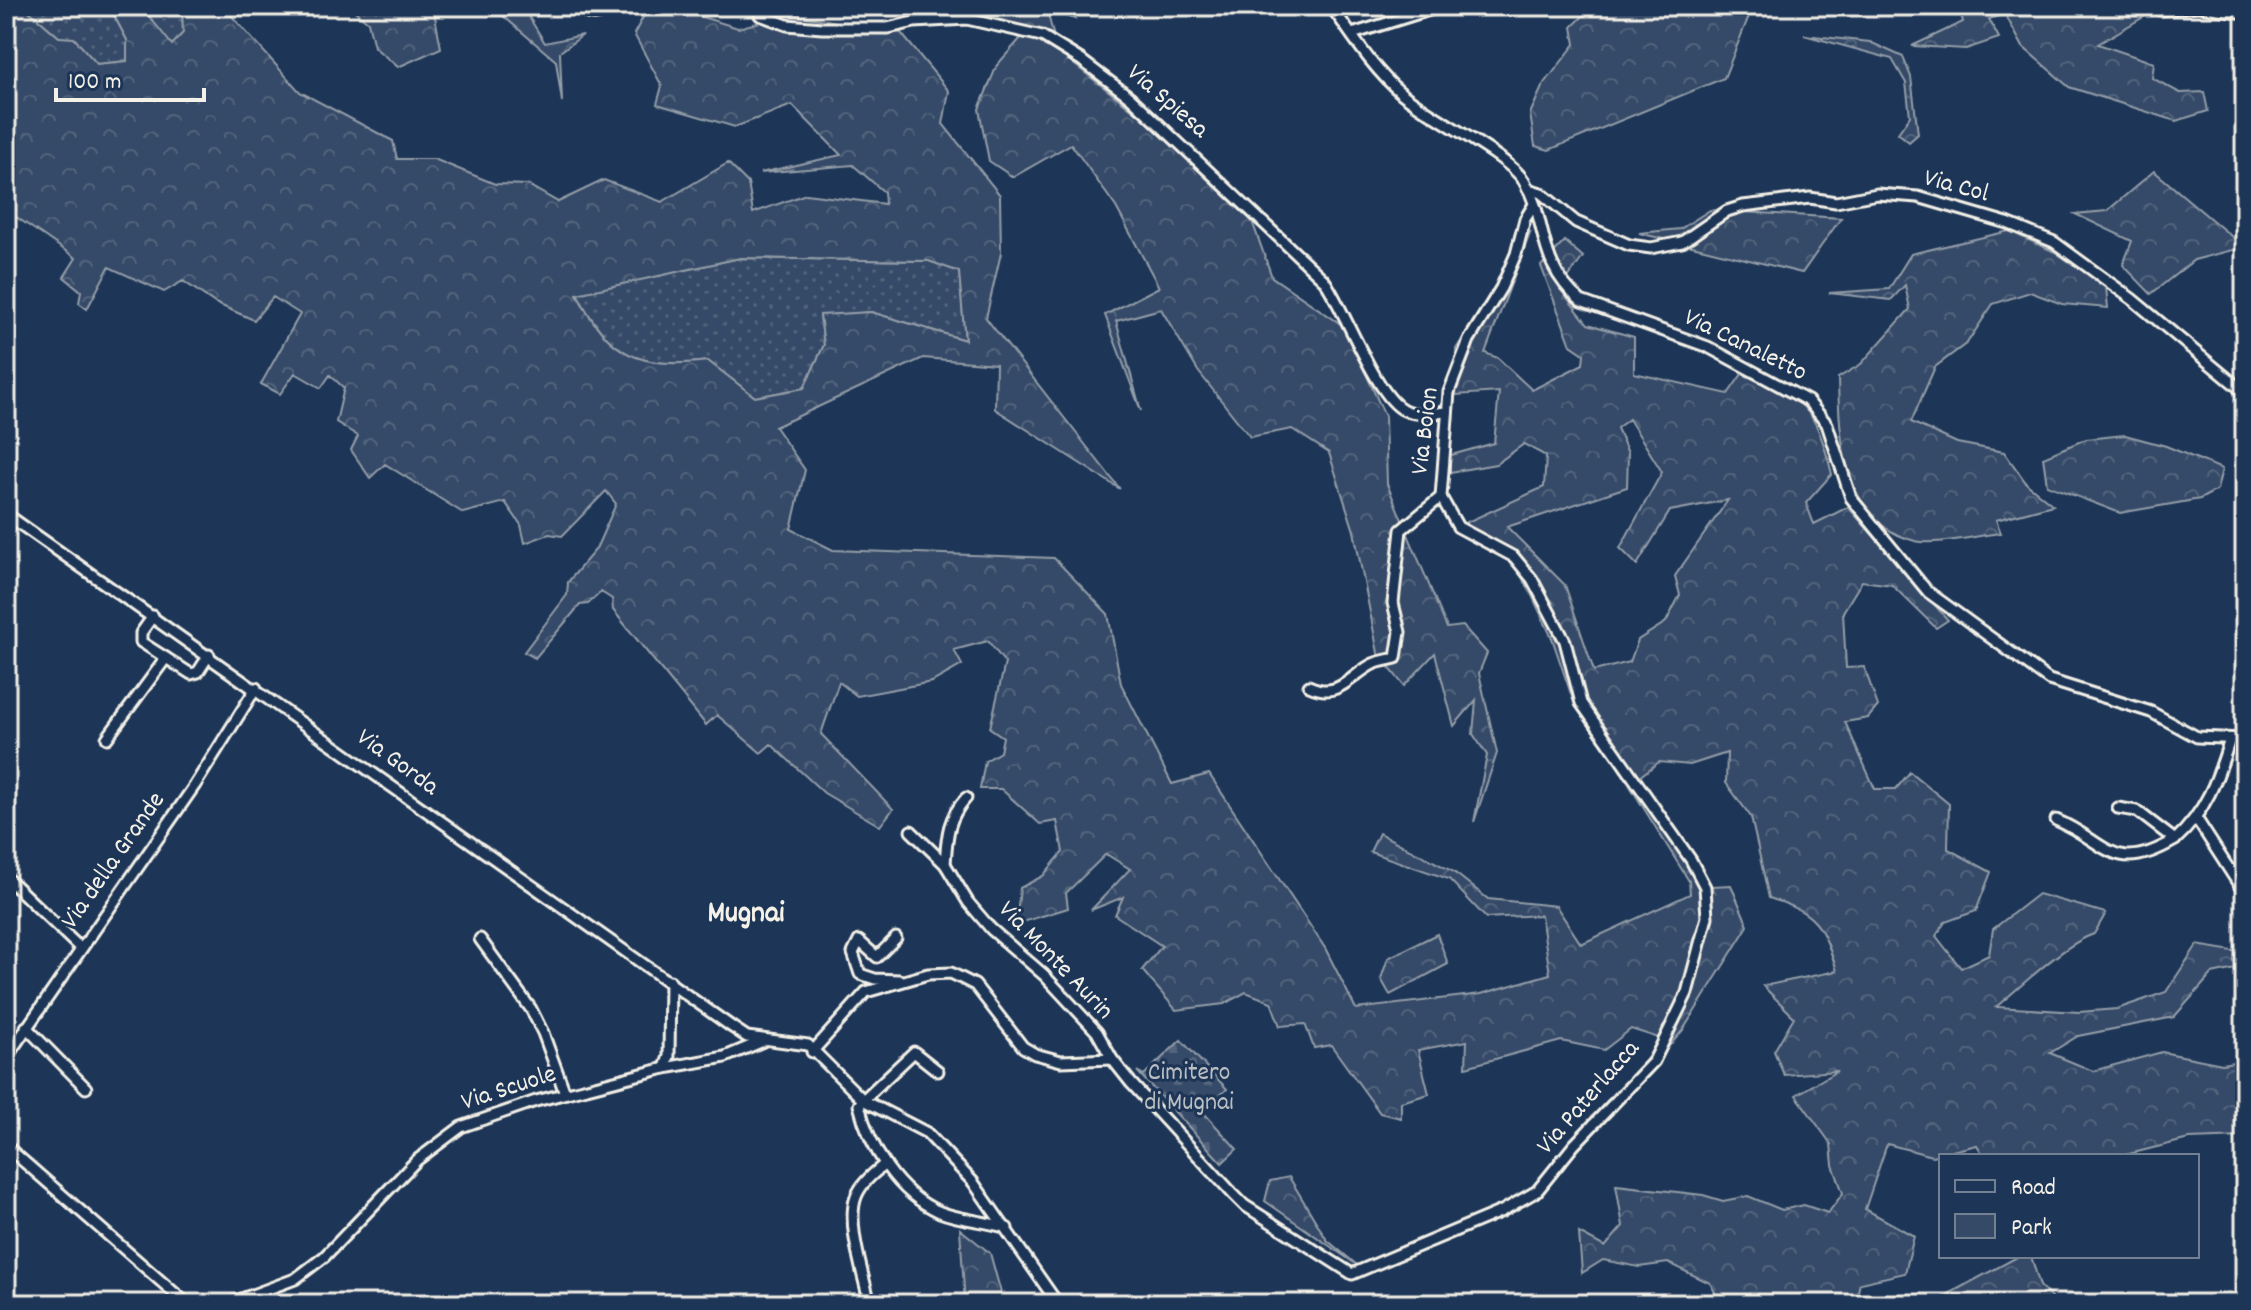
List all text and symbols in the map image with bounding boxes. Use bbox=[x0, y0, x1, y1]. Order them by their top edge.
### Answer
scale bar bbox=[56, 52, 204, 102]
street label: Via Spiesa bbox=[1118, 56, 1217, 149]
text: 100 m bbox=[68, 66, 121, 100]
street label: Via Col bbox=[1919, 161, 1993, 213]
street label: Via Canaletto bbox=[1677, 300, 1813, 392]
street label: Via Boion bbox=[1402, 385, 1450, 477]
street label: Via Gorda bbox=[348, 720, 447, 806]
street label: Via della Grande bbox=[53, 785, 175, 937]
street label: Via Monte Aurin bbox=[989, 893, 1121, 1029]
district label: Mugnai bbox=[707, 894, 785, 937]
street label: Via Paterlacca bbox=[1529, 1032, 1650, 1164]
park label: Cimitero di Mugnai bbox=[1144, 1055, 1234, 1122]
street label: Via Scuole bbox=[457, 1056, 561, 1122]
legend bbox=[1939, 1154, 2199, 1258]
text: Road bbox=[2011, 1172, 2056, 1206]
text: Park bbox=[2011, 1212, 2052, 1246]

